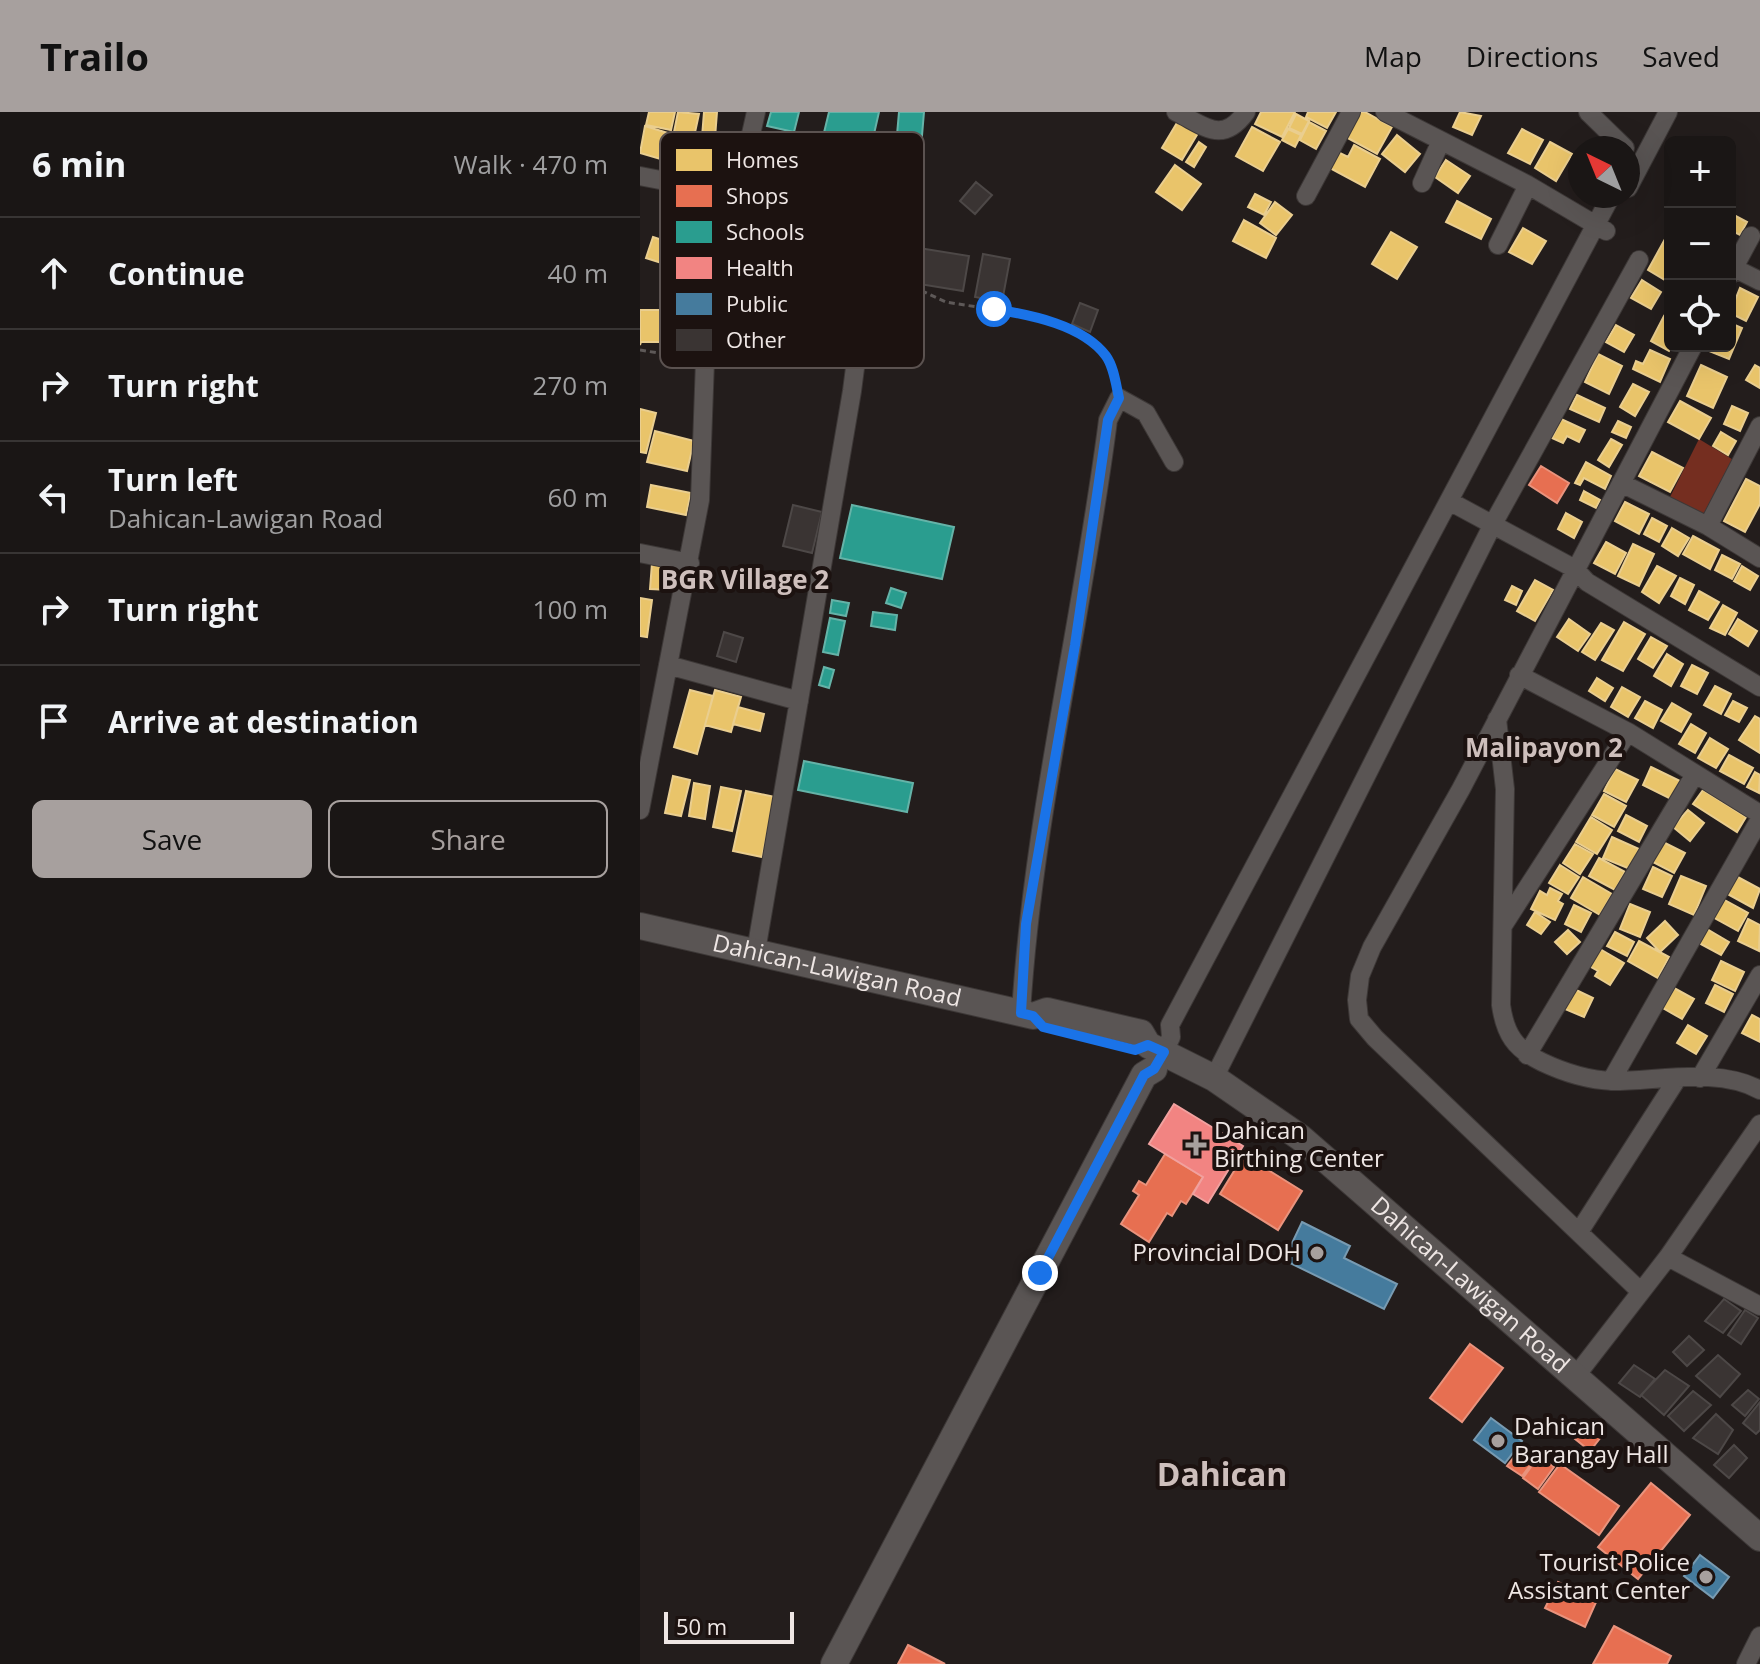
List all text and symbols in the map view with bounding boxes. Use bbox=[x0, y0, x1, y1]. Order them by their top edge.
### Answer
text: Trailo bbox=[40, 30, 149, 82]
text: Map bbox=[1364, 37, 1422, 75]
text: Directions bbox=[1466, 37, 1598, 75]
text: Saved bbox=[1642, 37, 1720, 75]
legend bbox=[660, 132, 924, 368]
north arrow bbox=[1568, 136, 1640, 208]
map controls bbox=[1664, 136, 1736, 352]
button: + bbox=[1664, 136, 1736, 208]
text: 6 min bbox=[32, 141, 126, 187]
text: Homes bbox=[726, 144, 799, 174]
text: Walk · 470 m bbox=[454, 146, 608, 182]
text: Shops bbox=[726, 180, 789, 210]
button: − bbox=[1664, 208, 1736, 280]
text: Schools bbox=[726, 216, 805, 246]
icon: ahead bbox=[32, 251, 76, 295]
text: Health bbox=[726, 252, 794, 282]
text: Continue bbox=[108, 253, 245, 294]
text: 40 m bbox=[547, 255, 608, 291]
button: locate bbox=[1664, 280, 1736, 352]
text: Public bbox=[726, 288, 788, 318]
route start bbox=[976, 291, 1012, 327]
text: Other bbox=[726, 324, 786, 354]
icon: right bbox=[32, 363, 76, 407]
text: Turn right bbox=[108, 365, 259, 406]
text: 270 m bbox=[533, 367, 608, 403]
text: Turn left bbox=[108, 459, 238, 500]
icon: left bbox=[32, 475, 76, 519]
text: 60 m bbox=[547, 479, 608, 515]
text: Dahican-Lawigan Road bbox=[108, 500, 383, 536]
district label: BGR Village 2 bbox=[661, 561, 829, 597]
icon: right bbox=[32, 587, 76, 631]
text: Turn right bbox=[108, 589, 259, 630]
text: 100 m bbox=[533, 591, 608, 627]
icon: arrive bbox=[32, 699, 76, 743]
text: Arrive at destination bbox=[108, 701, 419, 742]
district label: Malipayon 2 bbox=[1465, 729, 1623, 765]
button: Save bbox=[32, 800, 312, 878]
button: Share bbox=[328, 800, 608, 878]
street label: Dahican-Lawigan Road bbox=[710, 925, 965, 1014]
place label: Dahican Birthing Center bbox=[1214, 1113, 1384, 1174]
marker: Dahican Birthing Center bbox=[1185, 1134, 1207, 1156]
street label: Dahican-Lawigan Road bbox=[1364, 1188, 1577, 1380]
place label: Provincial DOH bbox=[1133, 1235, 1301, 1268]
marker: Provincial DOH bbox=[1308, 1244, 1326, 1262]
route end bbox=[1022, 1255, 1058, 1291]
place label: Dahican Barangay Hall bbox=[1514, 1409, 1668, 1470]
marker: Dahican Barangay Hall bbox=[1489, 1432, 1507, 1450]
district label: Dahican bbox=[1157, 1452, 1287, 1495]
place label: Tourist Police Assistant Center bbox=[1508, 1545, 1690, 1606]
marker: Tourist Police Assistant Center bbox=[1697, 1568, 1715, 1586]
scale bar bbox=[664, 1608, 794, 1644]
text: 50 m bbox=[676, 1611, 727, 1641]

